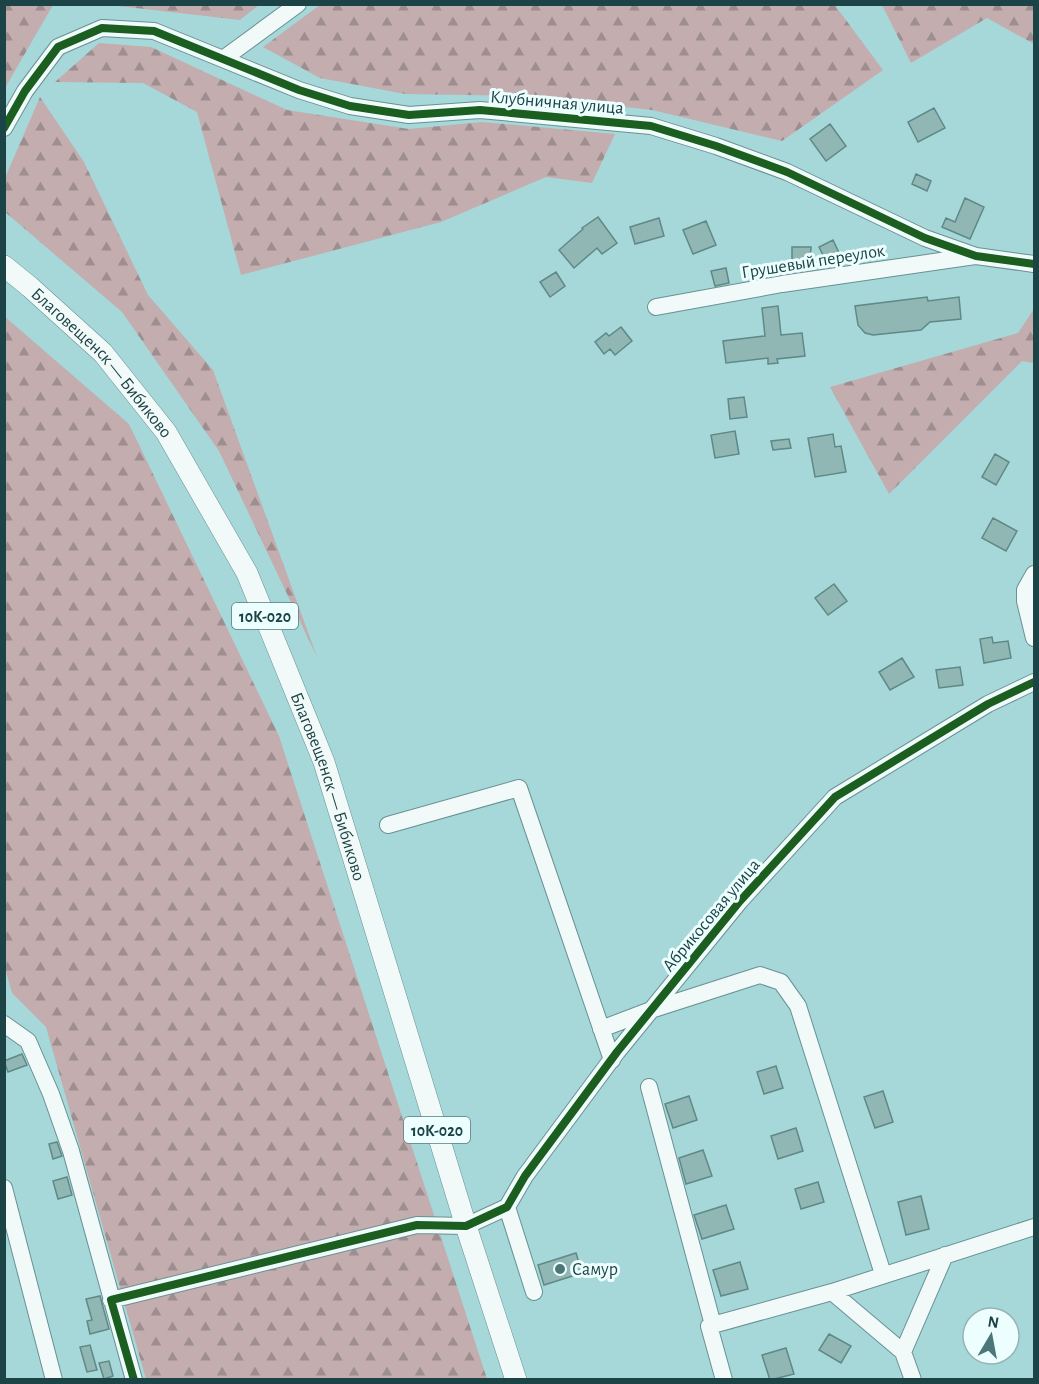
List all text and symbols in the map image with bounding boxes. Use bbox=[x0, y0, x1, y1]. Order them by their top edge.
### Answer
street label: Клубничная улица bbox=[489, 87, 625, 118]
street label: Грушевый переулок bbox=[740, 242, 887, 282]
street label: Благовещенск — Бибиково bbox=[27, 285, 175, 441]
road number: 10К-020 bbox=[232, 603, 298, 629]
street label: Благовещенск — Бибиково bbox=[287, 690, 368, 883]
street label: Абрикосовая улица bbox=[659, 855, 764, 975]
road number: 10К-020 bbox=[404, 1117, 470, 1143]
place label: Самур bbox=[572, 1261, 618, 1279]
marker: Самур bbox=[553, 1262, 567, 1276]
north arrow bbox=[961, 1306, 1021, 1366]
text: N bbox=[987, 1313, 1000, 1331]

